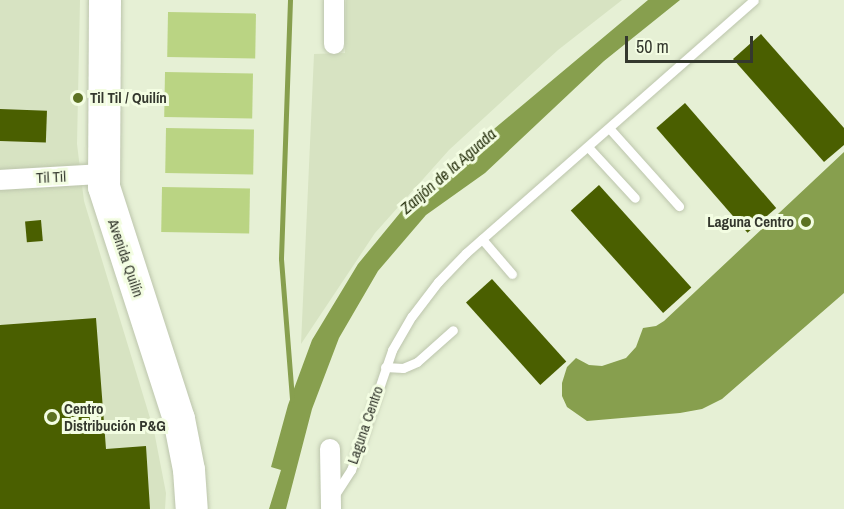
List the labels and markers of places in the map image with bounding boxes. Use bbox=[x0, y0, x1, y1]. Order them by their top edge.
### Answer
place label: Til Til / Quilín bbox=[90, 89, 167, 107]
marker: Til Til / Quilín bbox=[71, 91, 85, 105]
place label: Laguna Centro bbox=[707, 213, 794, 231]
marker: Laguna Centro bbox=[799, 215, 813, 229]
place label: Centro Distribución P&G bbox=[64, 399, 166, 434]
marker: Centro Distribución P&G bbox=[45, 410, 59, 424]

